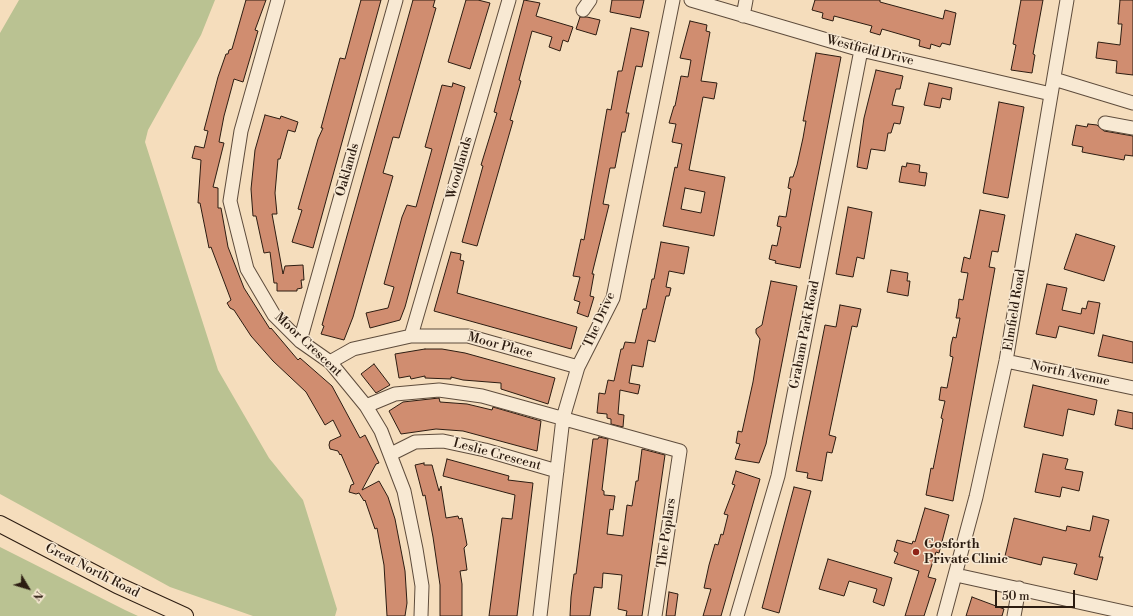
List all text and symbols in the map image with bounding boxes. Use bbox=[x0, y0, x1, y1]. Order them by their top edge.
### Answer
street label: Westfield Drive bbox=[825, 33, 915, 69]
street label: Woodlands bbox=[444, 135, 476, 201]
street label: Oaklands bbox=[333, 142, 363, 198]
street label: Elmfield Road bbox=[1001, 268, 1029, 352]
street label: Graham Park Road bbox=[787, 280, 823, 390]
street label: The Drive bbox=[581, 290, 619, 350]
street label: Moor Crescent bbox=[271, 310, 345, 380]
street label: Moor Place bbox=[466, 330, 534, 362]
street label: North Avenue bbox=[1029, 358, 1111, 390]
street label: Leslie Crescent bbox=[451, 436, 543, 474]
street label: The Poplars bbox=[654, 497, 680, 569]
place label: Gosforth Private Clinic bbox=[924, 537, 1008, 568]
street label: Great North Road bbox=[42, 541, 142, 601]
marker: Gosforth Private Clinic bbox=[911, 547, 921, 557]
north arrow bbox=[8, 568, 48, 608]
scale bar bbox=[997, 582, 1077, 608]
text: N bbox=[29, 588, 46, 603]
text: 50 m bbox=[1002, 589, 1030, 604]

